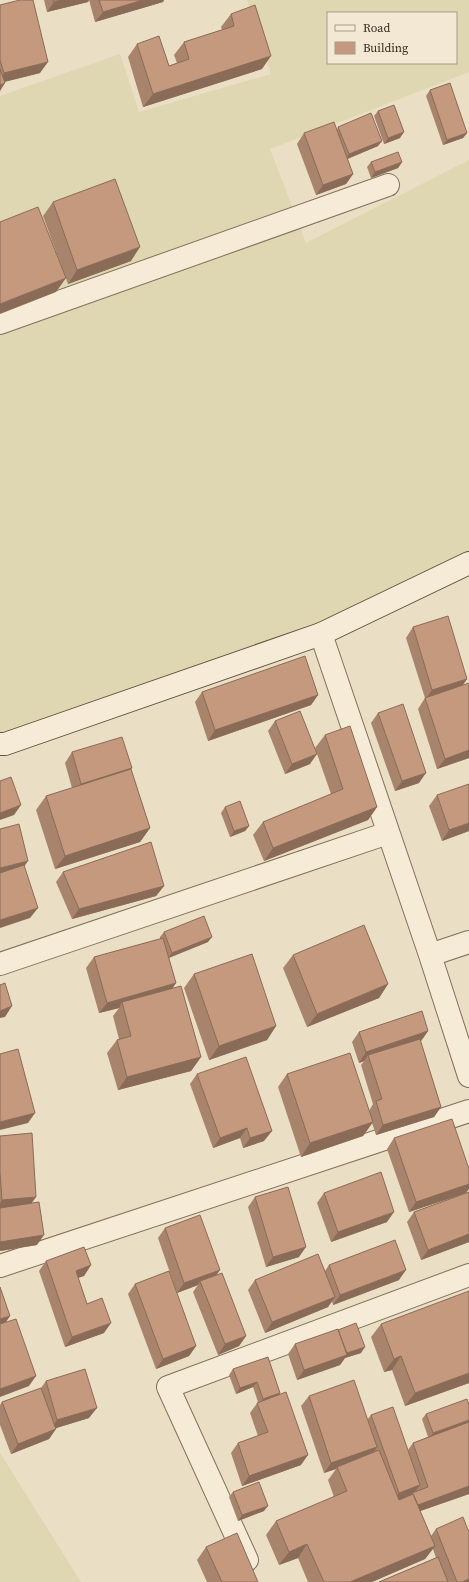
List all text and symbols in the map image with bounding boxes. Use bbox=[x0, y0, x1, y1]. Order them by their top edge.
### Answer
legend bbox=[327, 12, 457, 64]
text: Road bbox=[363, 20, 390, 36]
text: Building bbox=[363, 40, 408, 56]

